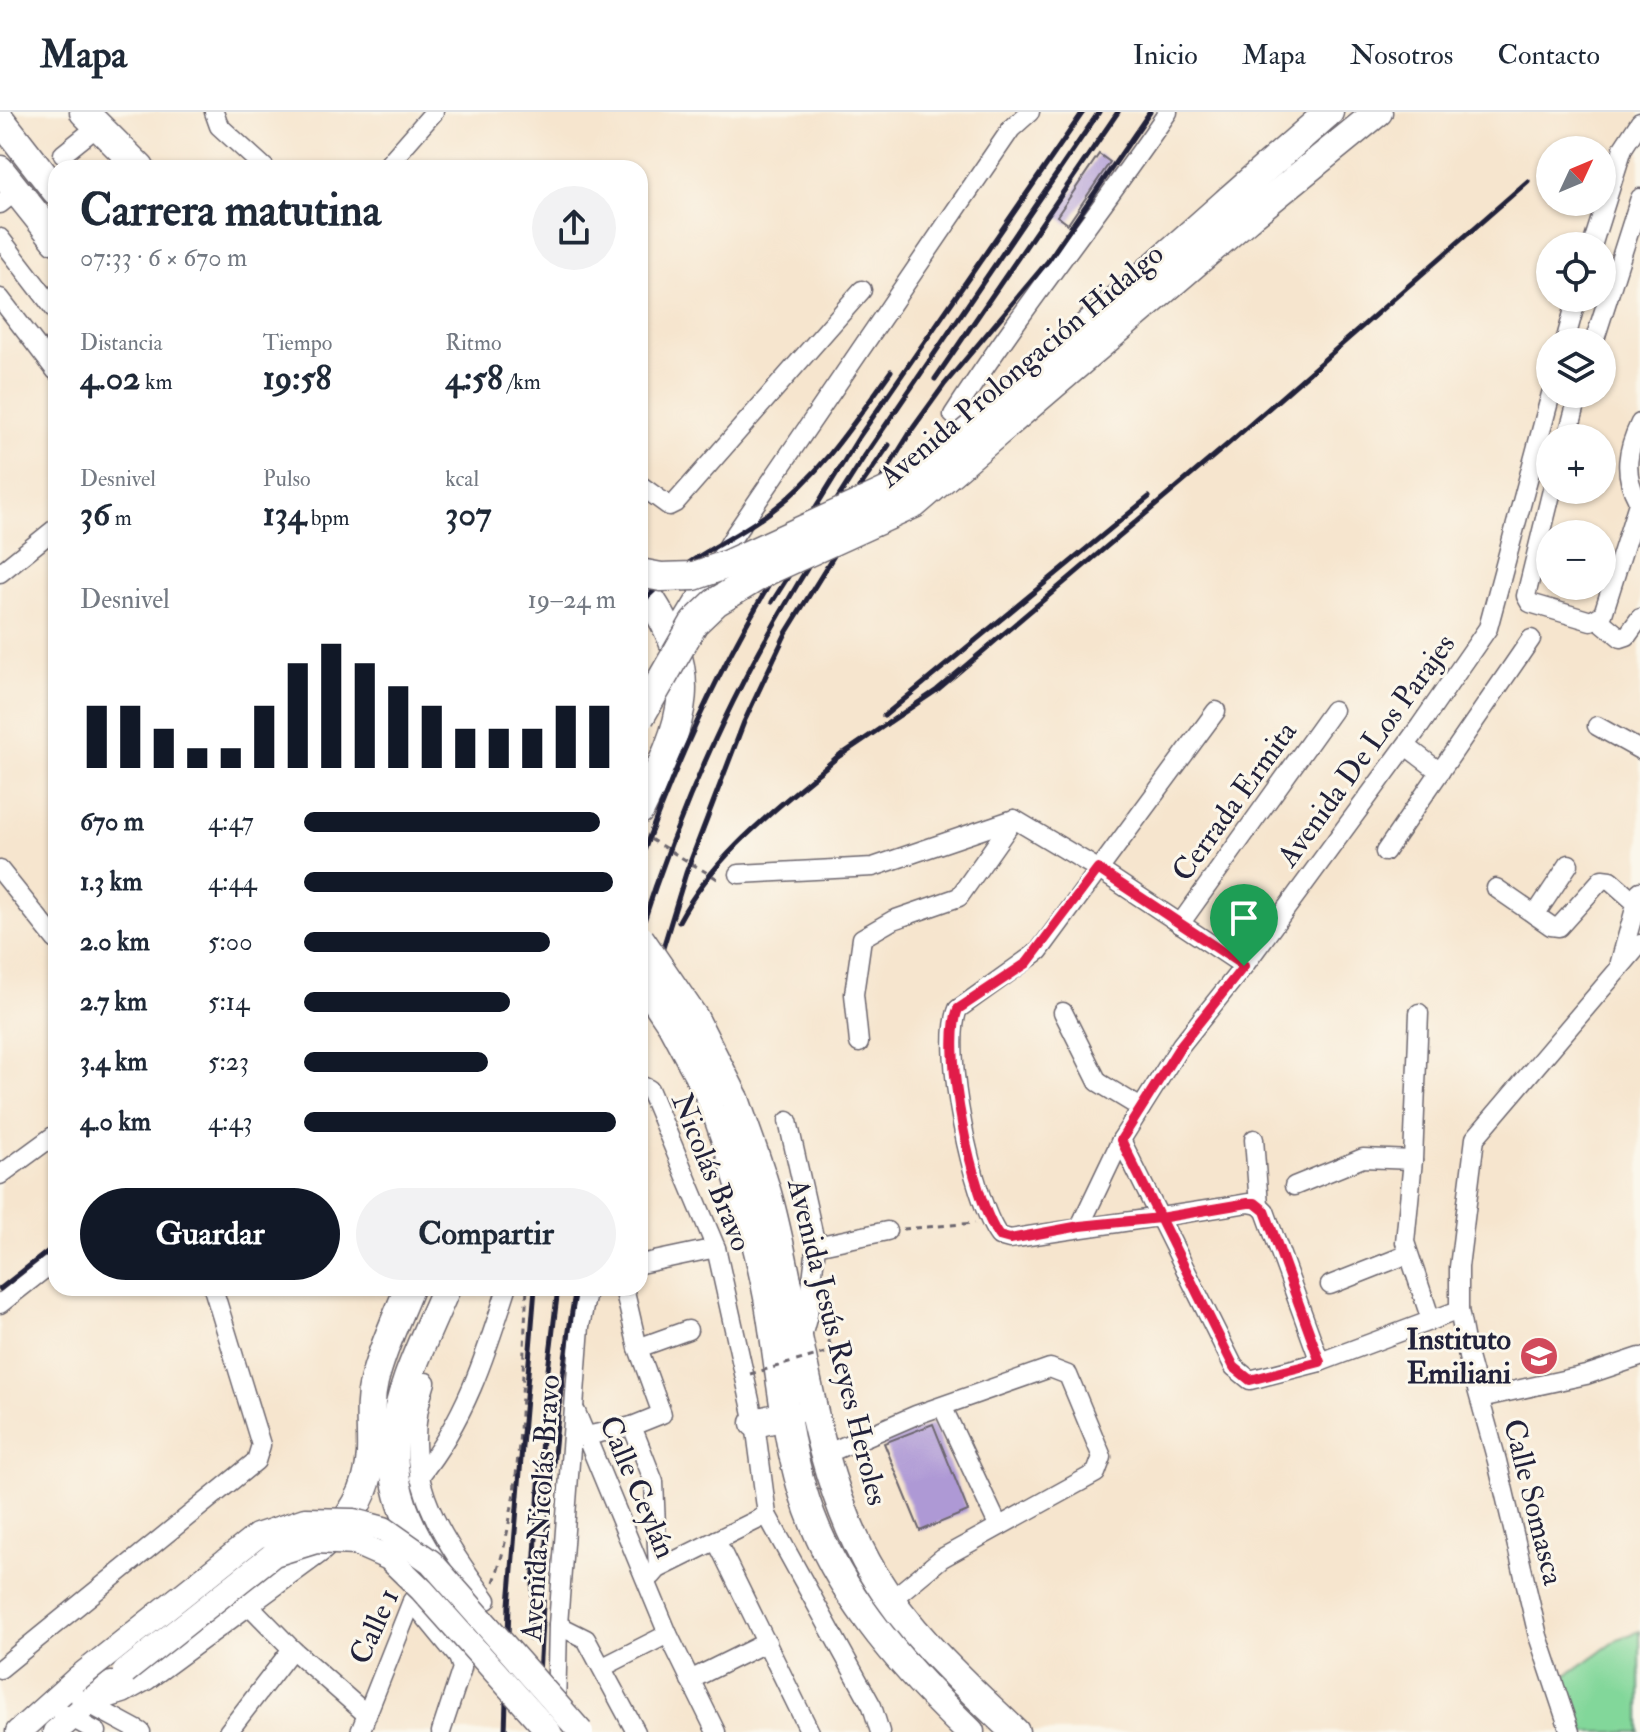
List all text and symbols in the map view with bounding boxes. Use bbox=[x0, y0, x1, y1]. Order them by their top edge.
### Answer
text: Mapa bbox=[40, 31, 127, 79]
text: Inicio bbox=[1133, 38, 1198, 73]
text: Mapa bbox=[1242, 38, 1306, 73]
text: Nosotros bbox=[1350, 38, 1453, 73]
text: Contacto bbox=[1497, 38, 1600, 73]
north arrow bbox=[1536, 136, 1616, 216]
map controls bbox=[1536, 136, 1616, 600]
text: Carrera matutina bbox=[80, 184, 381, 239]
button: share bbox=[532, 186, 616, 270]
button: locate bbox=[1536, 232, 1616, 312]
street label: Avenida Prolongación Hidalgo bbox=[871, 235, 1171, 496]
text: 07:33 · 6 × 670 m bbox=[80, 242, 247, 274]
button: layers bbox=[1536, 328, 1616, 408]
text: Distancia bbox=[80, 329, 163, 357]
text: Tiempo bbox=[263, 329, 332, 357]
text: Ritmo bbox=[445, 329, 502, 357]
text: 4.02 bbox=[80, 357, 140, 400]
text: 19:58 bbox=[263, 357, 331, 400]
text: 4:58 bbox=[445, 357, 503, 400]
text: km bbox=[140, 368, 173, 396]
text: /km bbox=[503, 368, 541, 396]
button: + bbox=[1536, 424, 1616, 504]
text: Desnivel bbox=[80, 465, 156, 493]
text: Pulso bbox=[263, 465, 311, 493]
text: kcal bbox=[445, 465, 479, 493]
text: 36 bbox=[80, 493, 110, 536]
text: 134 bbox=[263, 493, 306, 536]
text: 307 bbox=[445, 493, 491, 536]
text: m bbox=[110, 504, 132, 532]
text: bpm bbox=[306, 504, 350, 532]
button: − bbox=[1536, 520, 1616, 600]
text: Desnivel bbox=[80, 584, 170, 616]
text: 19–24 m bbox=[528, 584, 616, 616]
street label: Avenida De Los Parajes bbox=[1269, 627, 1463, 875]
street label: Cerrada Ermita bbox=[1164, 714, 1305, 888]
text: 670 m bbox=[80, 806, 144, 838]
text: 4:47 bbox=[208, 806, 254, 838]
text: 1.3 km bbox=[80, 866, 142, 898]
text: 4:44 bbox=[208, 866, 256, 898]
pin bbox=[1210, 884, 1278, 966]
icon: arrive bbox=[1222, 896, 1266, 940]
text: 2.0 km bbox=[80, 926, 150, 958]
text: 5:00 bbox=[208, 926, 253, 958]
text: 2.7 km bbox=[80, 986, 147, 1018]
text: 5:14 bbox=[208, 986, 249, 1018]
text: 3.4 km bbox=[80, 1046, 147, 1078]
text: 5:23 bbox=[208, 1046, 249, 1078]
street label: Nicolás Bravo bbox=[663, 1088, 760, 1257]
text: 4.0 km bbox=[80, 1106, 151, 1138]
text: 4:43 bbox=[208, 1106, 252, 1138]
street label: Avenida Jesús Reyes Heroles bbox=[779, 1174, 896, 1509]
button: Guardar bbox=[80, 1188, 340, 1280]
button: Compartir bbox=[356, 1188, 616, 1280]
place label: Instituto Emiliani bbox=[1406, 1321, 1511, 1392]
school or university icon: Instituto Emiliani bbox=[1518, 1335, 1560, 1377]
street label: Avenida Nicolás Bravo bbox=[513, 1373, 568, 1644]
street label: Calle Ceylán bbox=[591, 1410, 684, 1564]
street label: Calle Somasca bbox=[1495, 1415, 1572, 1590]
street label: Calle 1 bbox=[341, 1583, 407, 1670]

